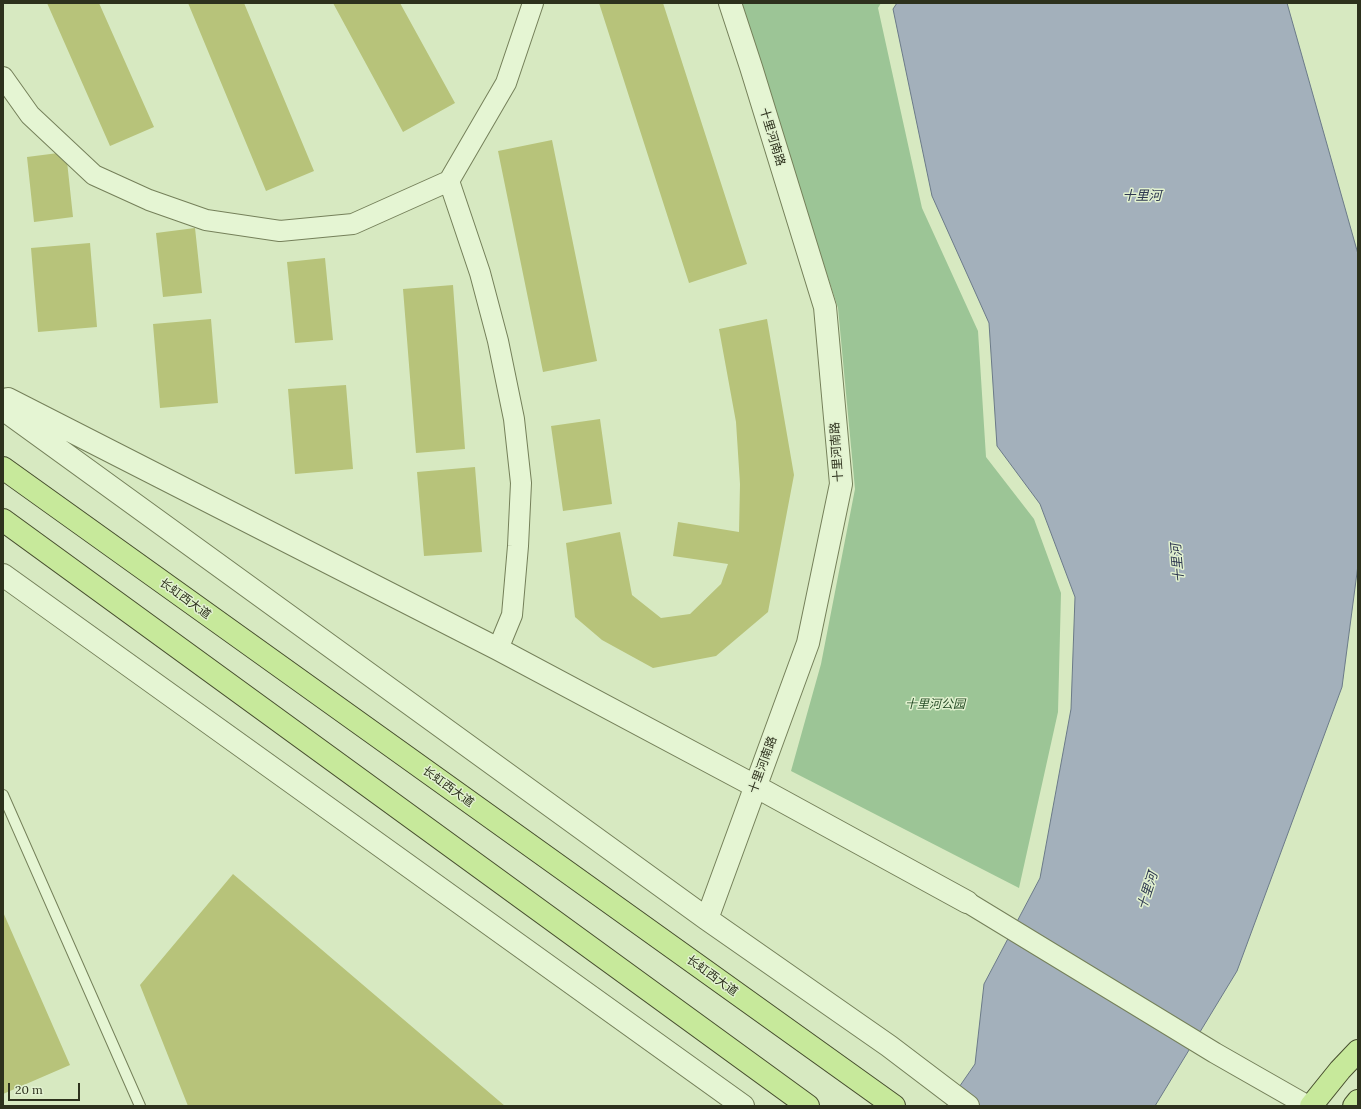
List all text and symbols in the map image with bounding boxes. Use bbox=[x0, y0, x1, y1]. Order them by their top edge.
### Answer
street label: 十里河南路 bbox=[756, 106, 788, 168]
water label: 十里河 bbox=[1123, 188, 1161, 204]
street label: 十里河南路 bbox=[828, 422, 846, 482]
water label: 十里河 bbox=[1169, 543, 1187, 583]
street label: 长虹西大道 bbox=[156, 576, 214, 622]
park label: 十里河公园 bbox=[905, 698, 965, 712]
street label: 十里河南路 bbox=[746, 734, 780, 796]
street label: 长虹西大道 bbox=[419, 764, 477, 810]
water label: 十里河 bbox=[1135, 870, 1161, 912]
street label: 长虹西大道 bbox=[683, 953, 741, 999]
scale bar bbox=[10, 1075, 82, 1101]
text: 20 m bbox=[15, 1082, 43, 1097]

